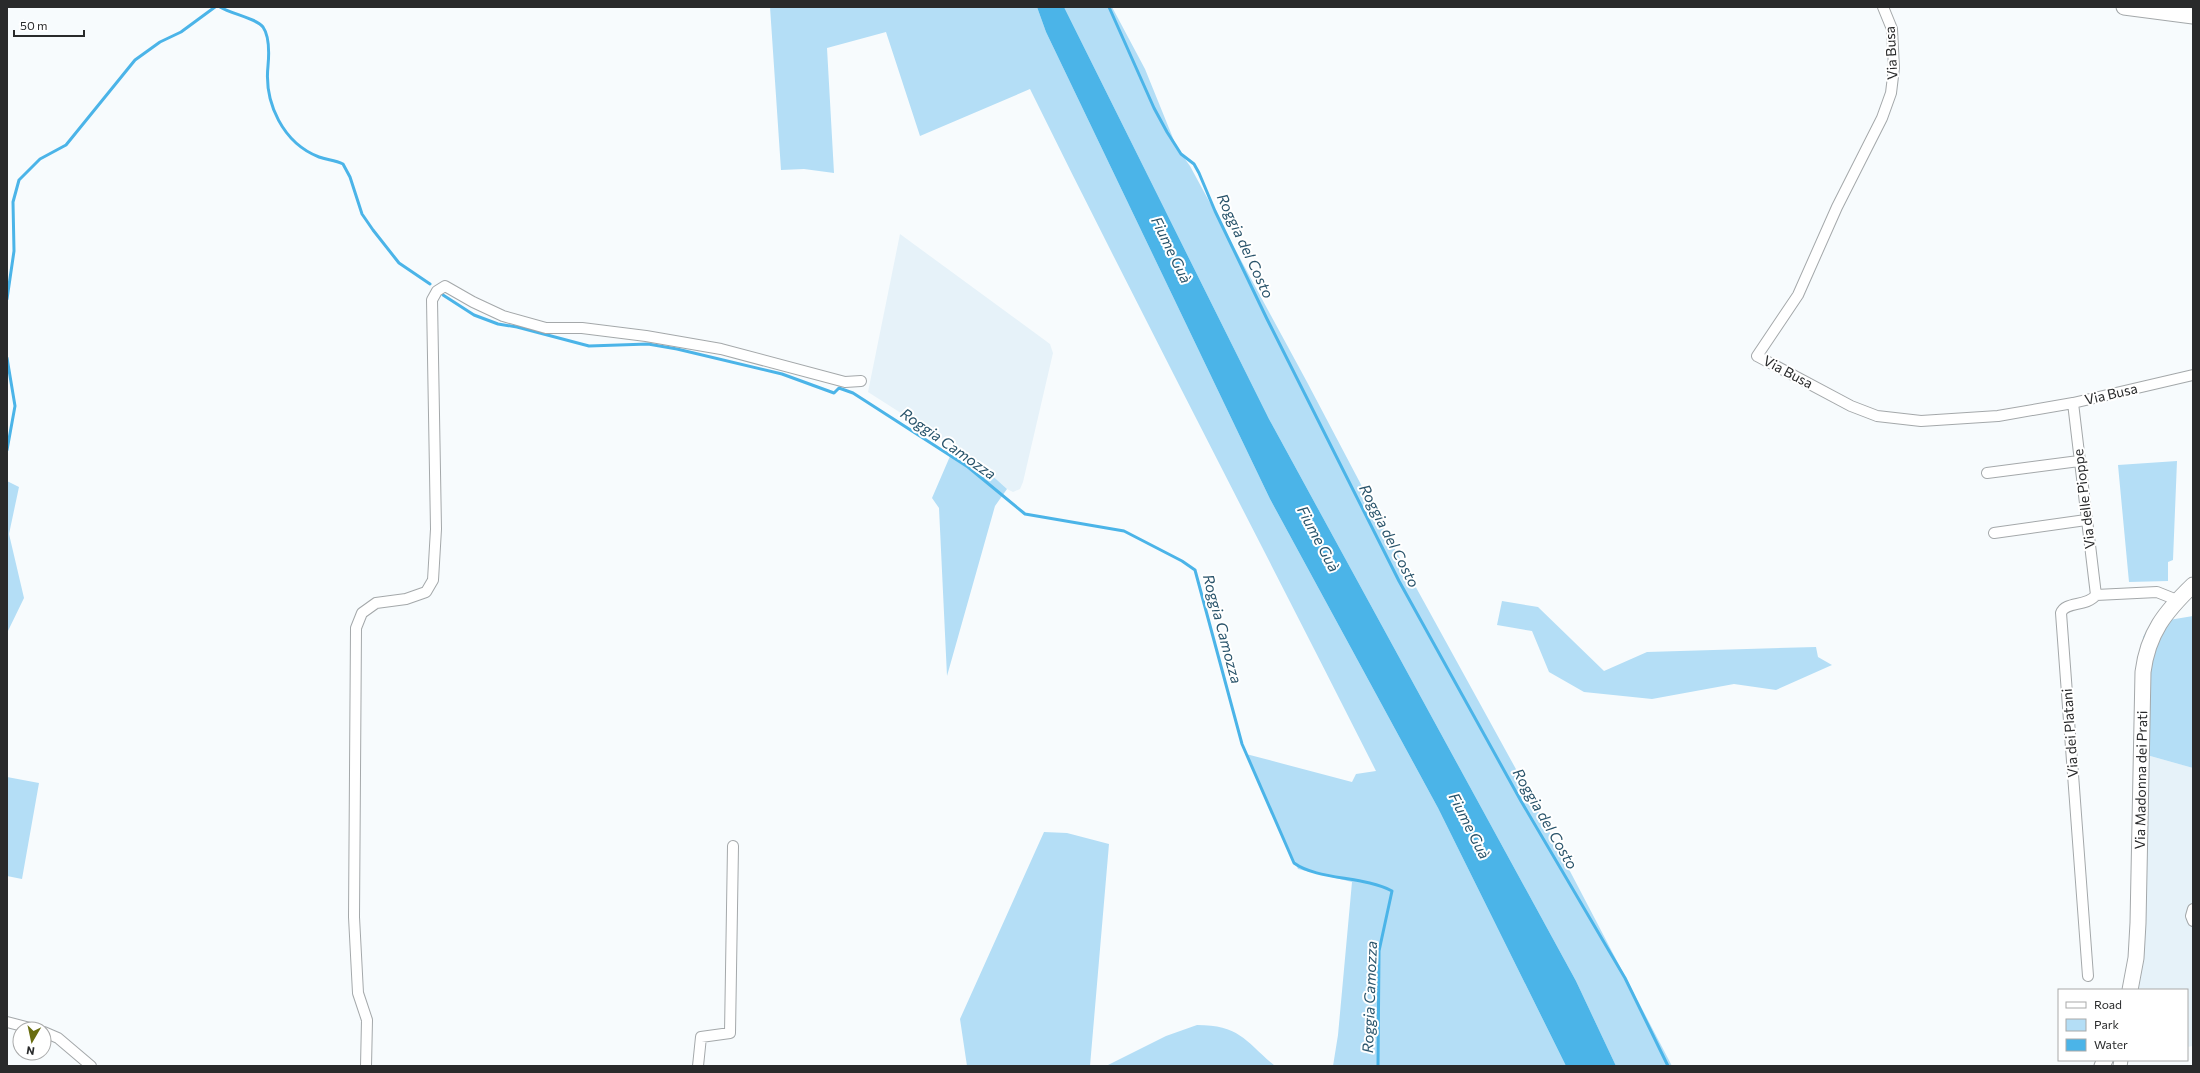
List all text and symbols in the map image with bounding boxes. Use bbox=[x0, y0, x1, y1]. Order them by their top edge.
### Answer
scale bar bbox=[14, 12, 84, 38]
text: 50 m bbox=[20, 18, 48, 32]
street label: Via Busa bbox=[1881, 26, 1900, 80]
water label: Roggia del Costo bbox=[1214, 190, 1278, 301]
water label: Fiume Guà bbox=[1148, 213, 1196, 286]
street label: Via Busa bbox=[1761, 351, 1816, 392]
street label: Via Busa bbox=[2083, 379, 2139, 408]
water label: Roggia Camozza bbox=[897, 404, 1000, 483]
street label: Via delle Pioppe bbox=[2069, 448, 2098, 550]
water label: Roggia del Costo bbox=[1356, 481, 1424, 590]
water label: Fiume Guà bbox=[1294, 503, 1344, 575]
water label: Roggia Camozza bbox=[1200, 572, 1246, 685]
street label: Via dei Platani bbox=[2058, 688, 2081, 778]
street label: Via Madonna dei Prati bbox=[2131, 710, 2150, 850]
water label: Roggia del Costo bbox=[1510, 765, 1582, 872]
water label: Fiume Guà bbox=[1446, 789, 1494, 862]
water label: Roggia Camozza bbox=[1358, 940, 1380, 1053]
legend bbox=[2058, 989, 2188, 1061]
text: Road bbox=[2094, 997, 2122, 1011]
text: Park bbox=[2094, 1017, 2120, 1031]
north arrow bbox=[12, 1021, 52, 1061]
text: Water bbox=[2094, 1037, 2128, 1051]
text: N bbox=[25, 1044, 35, 1058]

